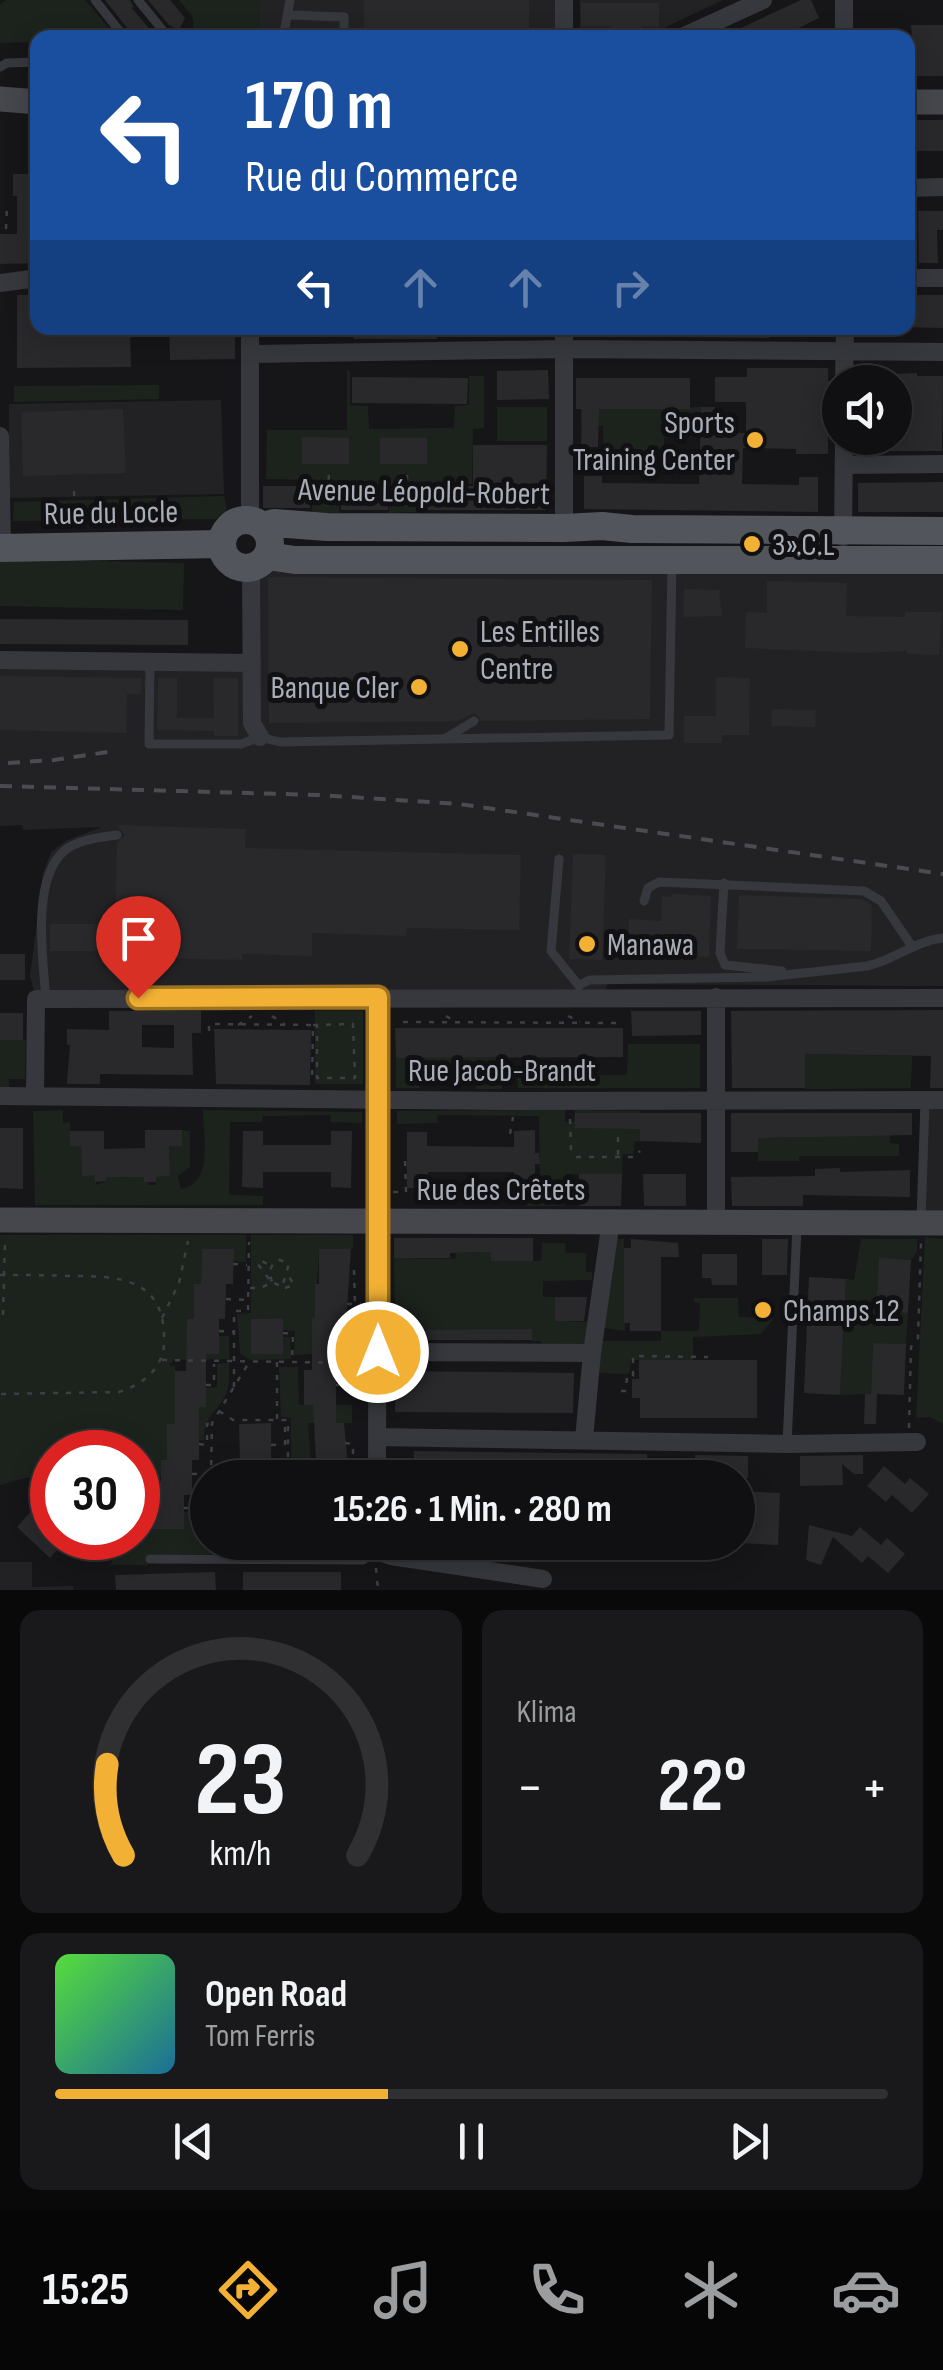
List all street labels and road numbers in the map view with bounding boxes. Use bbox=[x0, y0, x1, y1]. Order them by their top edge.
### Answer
street label: Avenue Léopold-Robert bbox=[297, 471, 550, 514]
street label: Rue du Locle bbox=[44, 493, 179, 534]
street label: Rue Jacob-Brandt bbox=[408, 1052, 596, 1091]
street label: Rue des Crêtets bbox=[416, 1171, 586, 1210]

